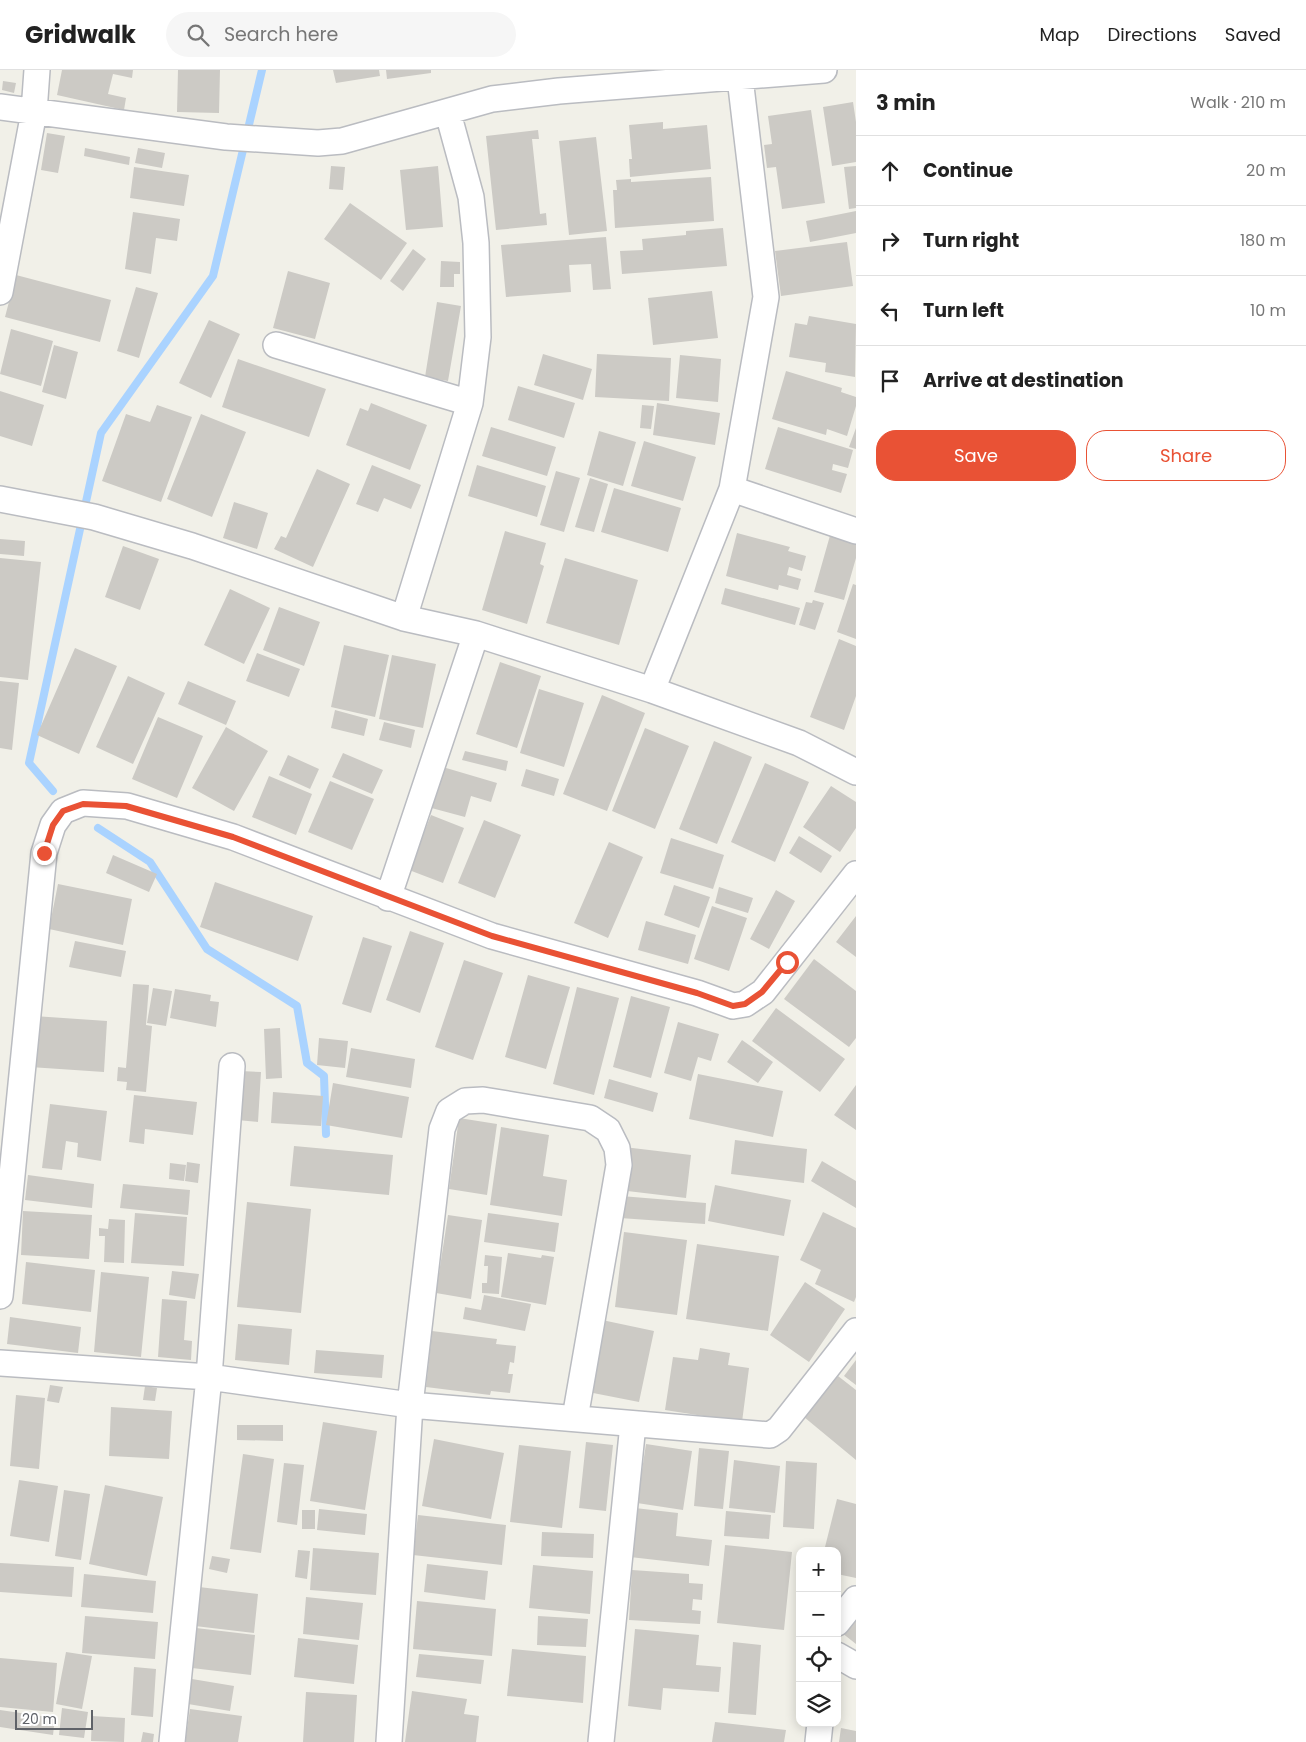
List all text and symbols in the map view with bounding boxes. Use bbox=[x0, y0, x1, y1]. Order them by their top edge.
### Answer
search box bbox=[166, 12, 516, 57]
text: Gridwalk bbox=[25, 18, 136, 51]
icon: search bbox=[184, 21, 212, 49]
text: Search here bbox=[224, 21, 338, 48]
text: Map bbox=[1040, 22, 1079, 47]
text: Directions bbox=[1107, 22, 1197, 47]
text: Saved bbox=[1225, 22, 1281, 47]
text: 3 min bbox=[876, 88, 936, 117]
text: Walk · 210 m bbox=[1190, 91, 1286, 114]
icon: ahead bbox=[876, 157, 904, 185]
text: Continue bbox=[923, 157, 1013, 184]
text: 20 m bbox=[1246, 159, 1286, 182]
icon: right bbox=[876, 227, 904, 255]
text: Turn right bbox=[923, 227, 1019, 254]
text: 180 m bbox=[1240, 229, 1286, 252]
icon: left bbox=[876, 297, 904, 325]
text: Turn left bbox=[923, 297, 1004, 324]
text: 10 m bbox=[1250, 299, 1286, 322]
icon: arrive bbox=[876, 367, 904, 395]
text: Arrive at destination bbox=[923, 367, 1124, 394]
button: Save bbox=[876, 430, 1076, 481]
button: Share bbox=[1086, 430, 1286, 481]
route end bbox=[33, 842, 56, 865]
route start bbox=[776, 951, 799, 974]
map controls bbox=[796, 1547, 841, 1727]
button: + bbox=[796, 1547, 841, 1592]
button: − bbox=[796, 1592, 841, 1637]
button: locate bbox=[796, 1637, 841, 1682]
button: layers bbox=[796, 1682, 841, 1727]
scale bar bbox=[15, 1707, 92, 1730]
text: 20 m bbox=[22, 1709, 57, 1729]

